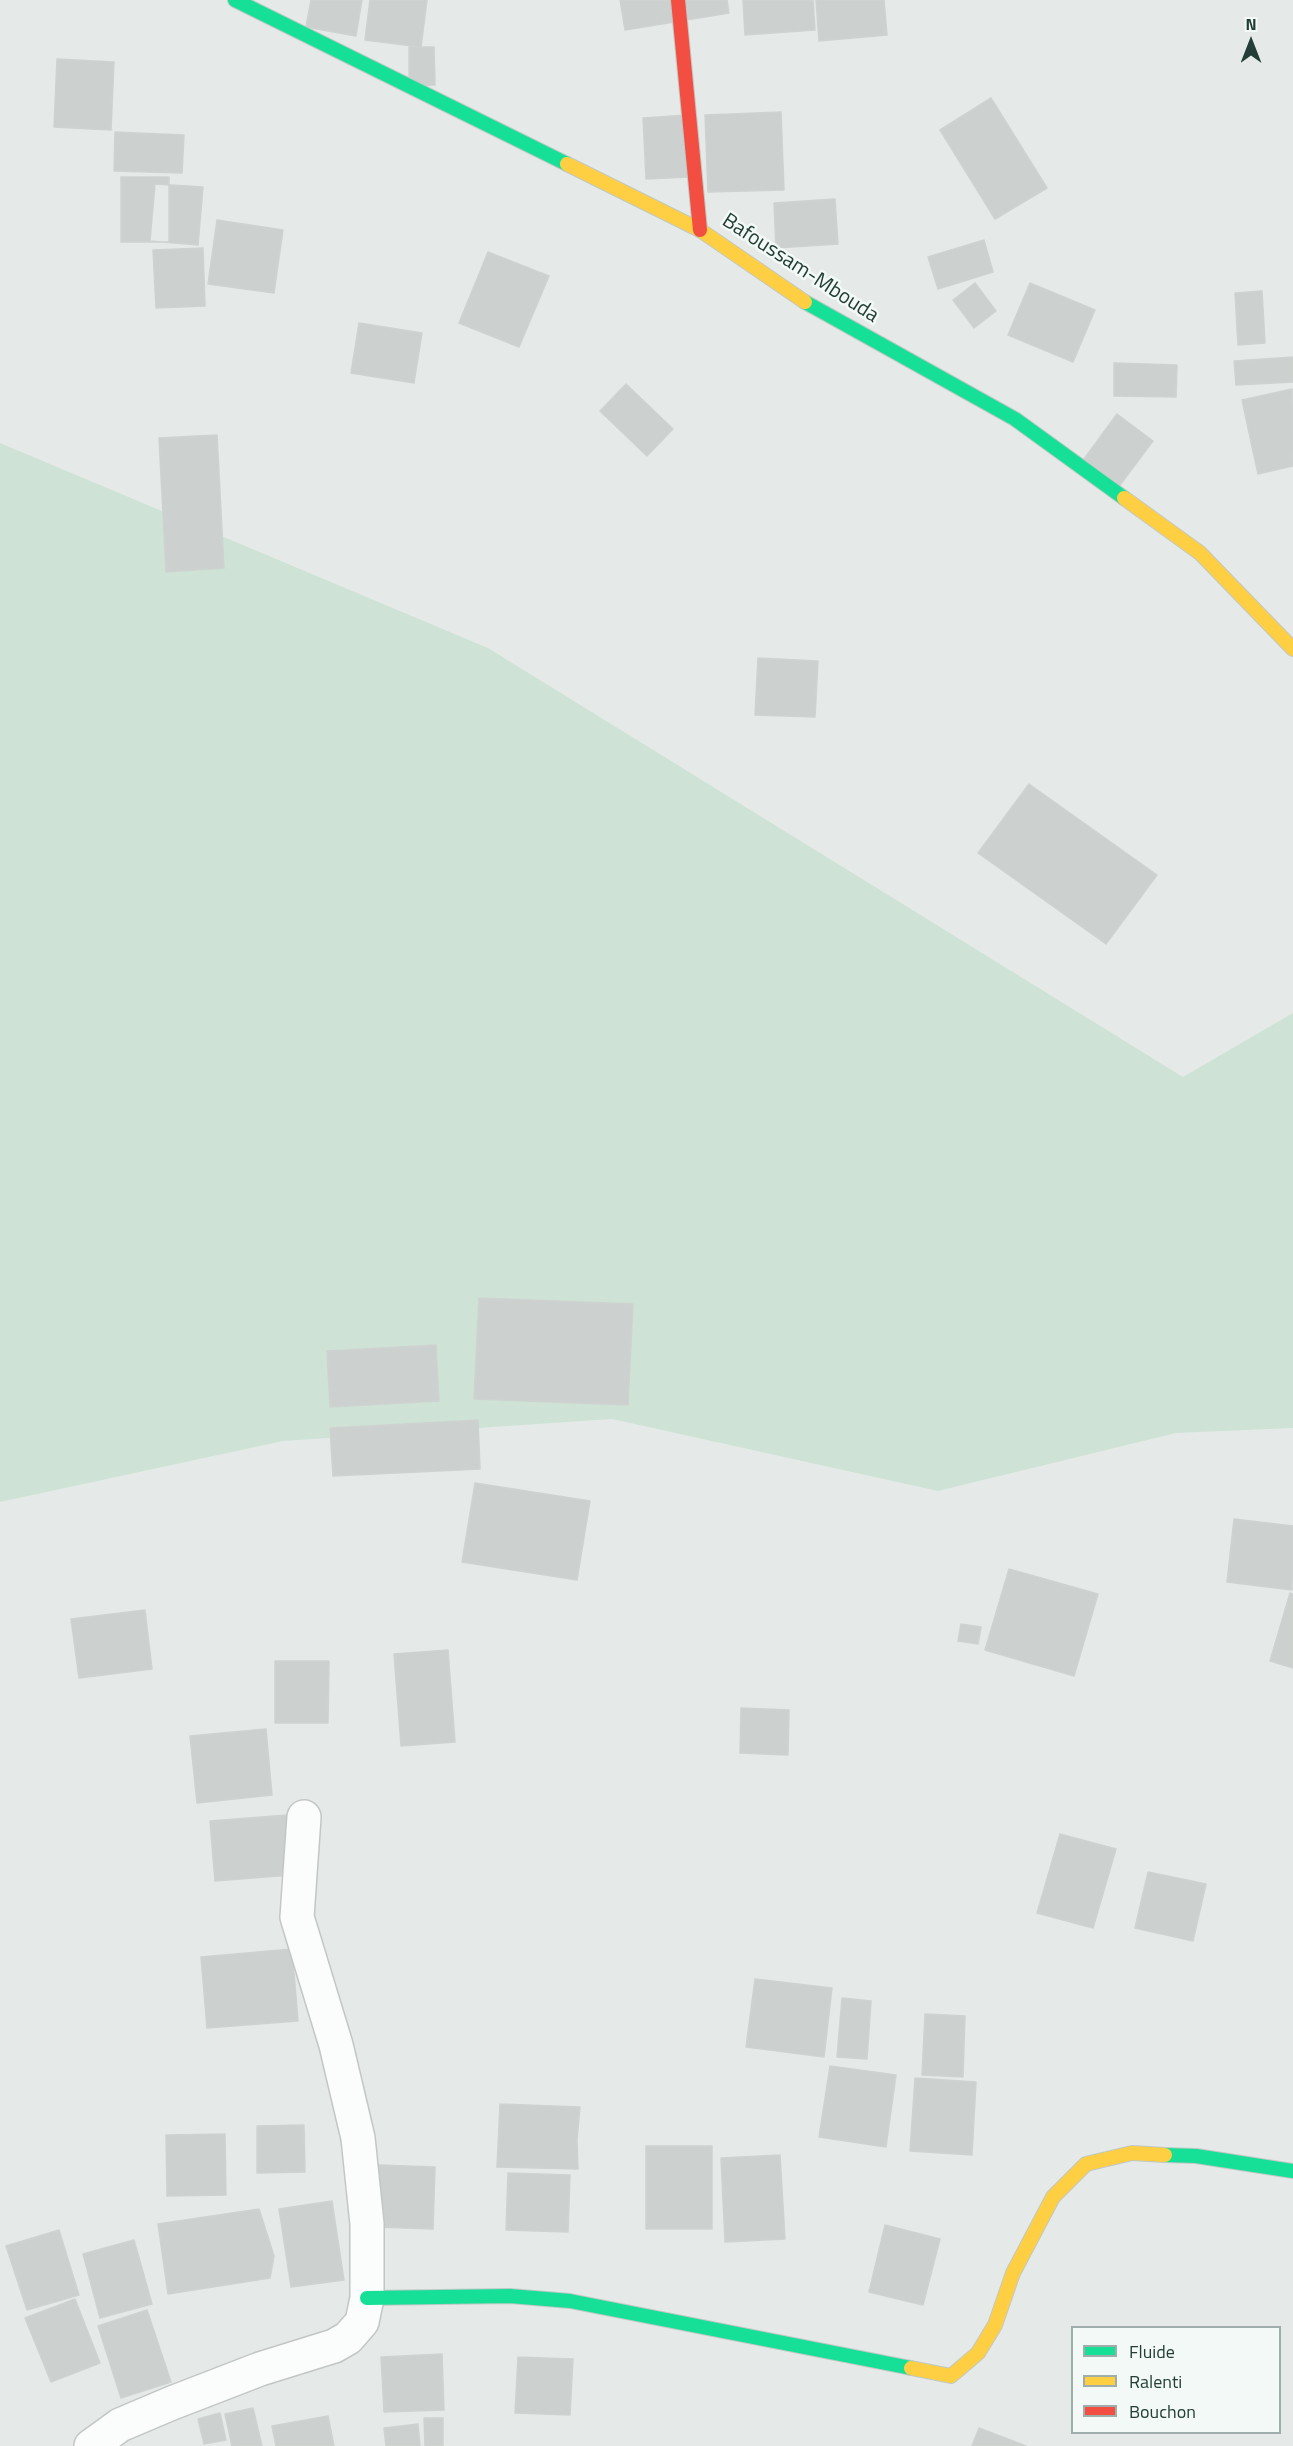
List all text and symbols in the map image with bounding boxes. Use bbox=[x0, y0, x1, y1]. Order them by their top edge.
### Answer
north arrow bbox=[1221, 12, 1281, 72]
text: N bbox=[1245, 12, 1257, 36]
street label: Bafoussam-Mbouda bbox=[717, 209, 883, 329]
legend bbox=[1071, 2326, 1281, 2434]
text: Fluide bbox=[1129, 2338, 1175, 2365]
text: Ralenti bbox=[1129, 2368, 1182, 2395]
text: Bouchon bbox=[1129, 2398, 1196, 2425]

